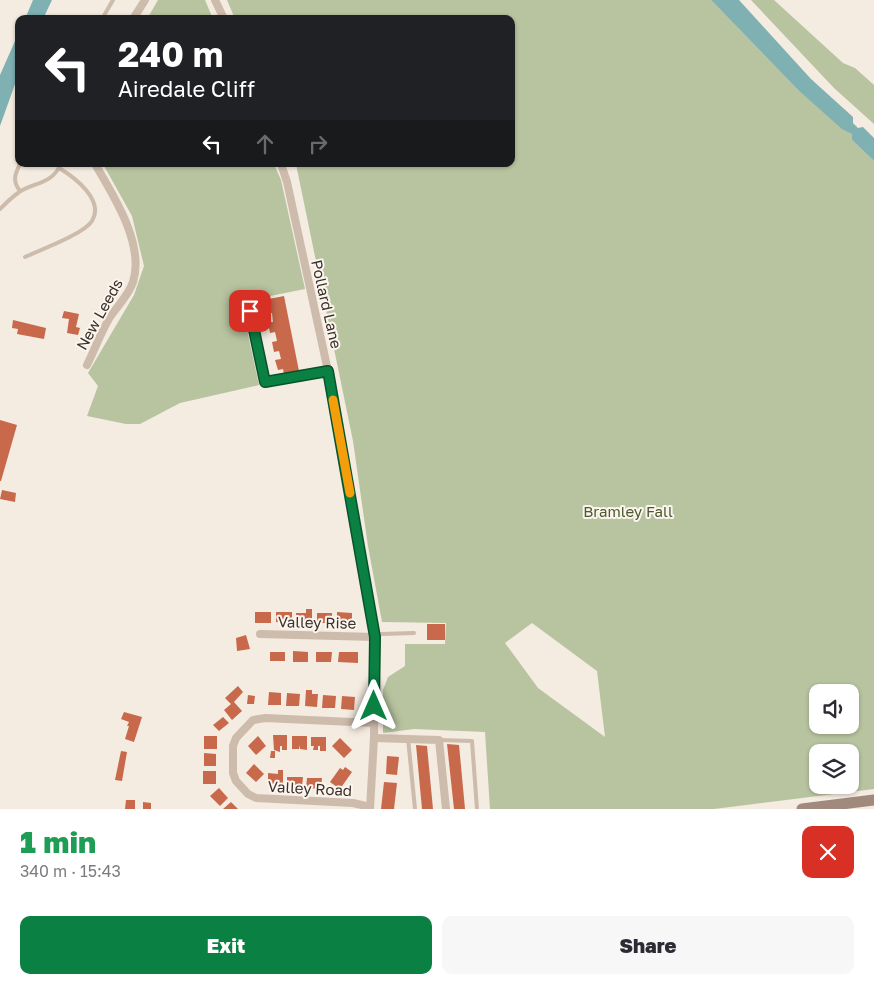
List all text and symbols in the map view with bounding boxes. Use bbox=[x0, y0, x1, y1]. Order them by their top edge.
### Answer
text: 240 m bbox=[118, 33, 223, 75]
icon: left bbox=[35, 35, 100, 100]
text: Airedale Cliff bbox=[118, 75, 255, 102]
icon: left bbox=[198, 130, 226, 158]
icon: ahead bbox=[251, 130, 279, 158]
icon: right bbox=[304, 130, 332, 158]
street label: Pollard Lane bbox=[308, 258, 346, 350]
street label: New Leeds bbox=[72, 275, 126, 353]
pin bbox=[229, 290, 271, 332]
icon: arrive bbox=[236, 297, 264, 325]
park label: Bramley Fall bbox=[583, 502, 673, 520]
street label: Valley Rise bbox=[278, 612, 357, 632]
position arrow bbox=[347, 679, 399, 731]
map controls bbox=[809, 684, 859, 794]
button: sound bbox=[809, 684, 859, 734]
button: layers bbox=[809, 744, 859, 794]
street label: Valley Road bbox=[267, 777, 353, 799]
text: 1 min bbox=[20, 824, 96, 860]
button: close bbox=[802, 826, 854, 878]
text: 340 m · 15:43 bbox=[20, 861, 121, 881]
button: Exit bbox=[20, 916, 432, 974]
button: Share bbox=[442, 916, 854, 974]

